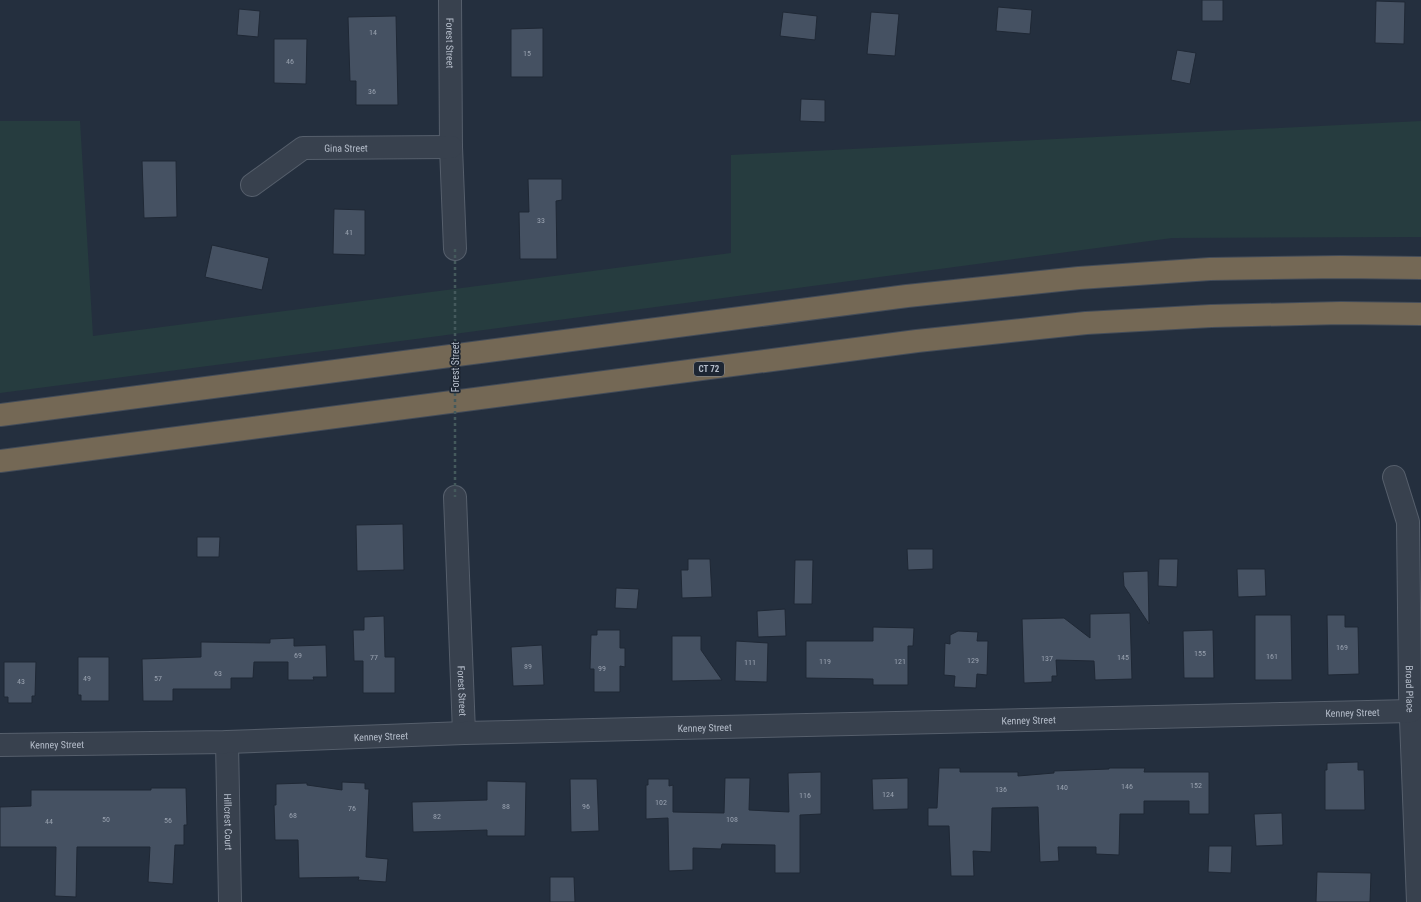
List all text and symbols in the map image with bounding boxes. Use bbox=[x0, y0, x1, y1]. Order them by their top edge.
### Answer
street label: Forest Street bbox=[445, 18, 456, 68]
house number: 14 bbox=[369, 28, 377, 37]
house number: 15 bbox=[523, 49, 531, 58]
house number: 46 bbox=[286, 57, 294, 66]
house number: 36 bbox=[368, 87, 376, 96]
street label: Gina Street bbox=[324, 142, 368, 153]
house number: 33 bbox=[537, 216, 545, 225]
house number: 41 bbox=[345, 228, 353, 237]
street label: Forest Street bbox=[450, 342, 461, 392]
road number: CT 72 bbox=[694, 362, 724, 376]
house number: 169 bbox=[1336, 643, 1348, 652]
house number: 155 bbox=[1194, 649, 1206, 658]
house number: 69 bbox=[294, 651, 302, 660]
house number: 161 bbox=[1266, 652, 1278, 661]
house number: 77 bbox=[370, 653, 378, 662]
house number: 145 bbox=[1117, 653, 1129, 662]
house number: 137 bbox=[1041, 654, 1053, 663]
house number: 129 bbox=[967, 656, 979, 665]
house number: 119 bbox=[819, 657, 831, 666]
house number: 121 bbox=[894, 657, 906, 666]
house number: 111 bbox=[744, 658, 756, 667]
house number: 89 bbox=[524, 662, 532, 671]
house number: 99 bbox=[598, 664, 606, 673]
street label: Forest Street bbox=[456, 665, 469, 716]
street label: Broad Place bbox=[1404, 665, 1416, 713]
house number: 63 bbox=[214, 669, 222, 678]
house number: 49 bbox=[83, 674, 91, 683]
house number: 57 bbox=[154, 674, 162, 683]
house number: 43 bbox=[17, 677, 25, 686]
street label: Kenney Street bbox=[1325, 706, 1380, 718]
street label: Kenney Street bbox=[1001, 714, 1056, 726]
street label: Kenney Street bbox=[677, 721, 732, 734]
street label: Kenney Street bbox=[354, 730, 408, 743]
street label: Kenney Street bbox=[30, 738, 84, 750]
house number: 152 bbox=[1190, 781, 1202, 790]
house number: 146 bbox=[1121, 782, 1133, 791]
house number: 140 bbox=[1056, 783, 1068, 792]
house number: 136 bbox=[995, 785, 1007, 794]
house number: 124 bbox=[882, 790, 894, 799]
house number: 116 bbox=[799, 791, 811, 800]
street label: Hillcrest Court bbox=[222, 793, 235, 851]
house number: 102 bbox=[655, 798, 667, 807]
house number: 88 bbox=[502, 802, 510, 811]
house number: 96 bbox=[582, 802, 590, 811]
house number: 76 bbox=[348, 804, 356, 813]
house number: 68 bbox=[289, 811, 297, 820]
house number: 82 bbox=[433, 812, 441, 821]
house number: 50 bbox=[102, 815, 110, 824]
house number: 108 bbox=[726, 815, 738, 824]
house number: 56 bbox=[164, 816, 172, 825]
house number: 44 bbox=[45, 817, 53, 826]

